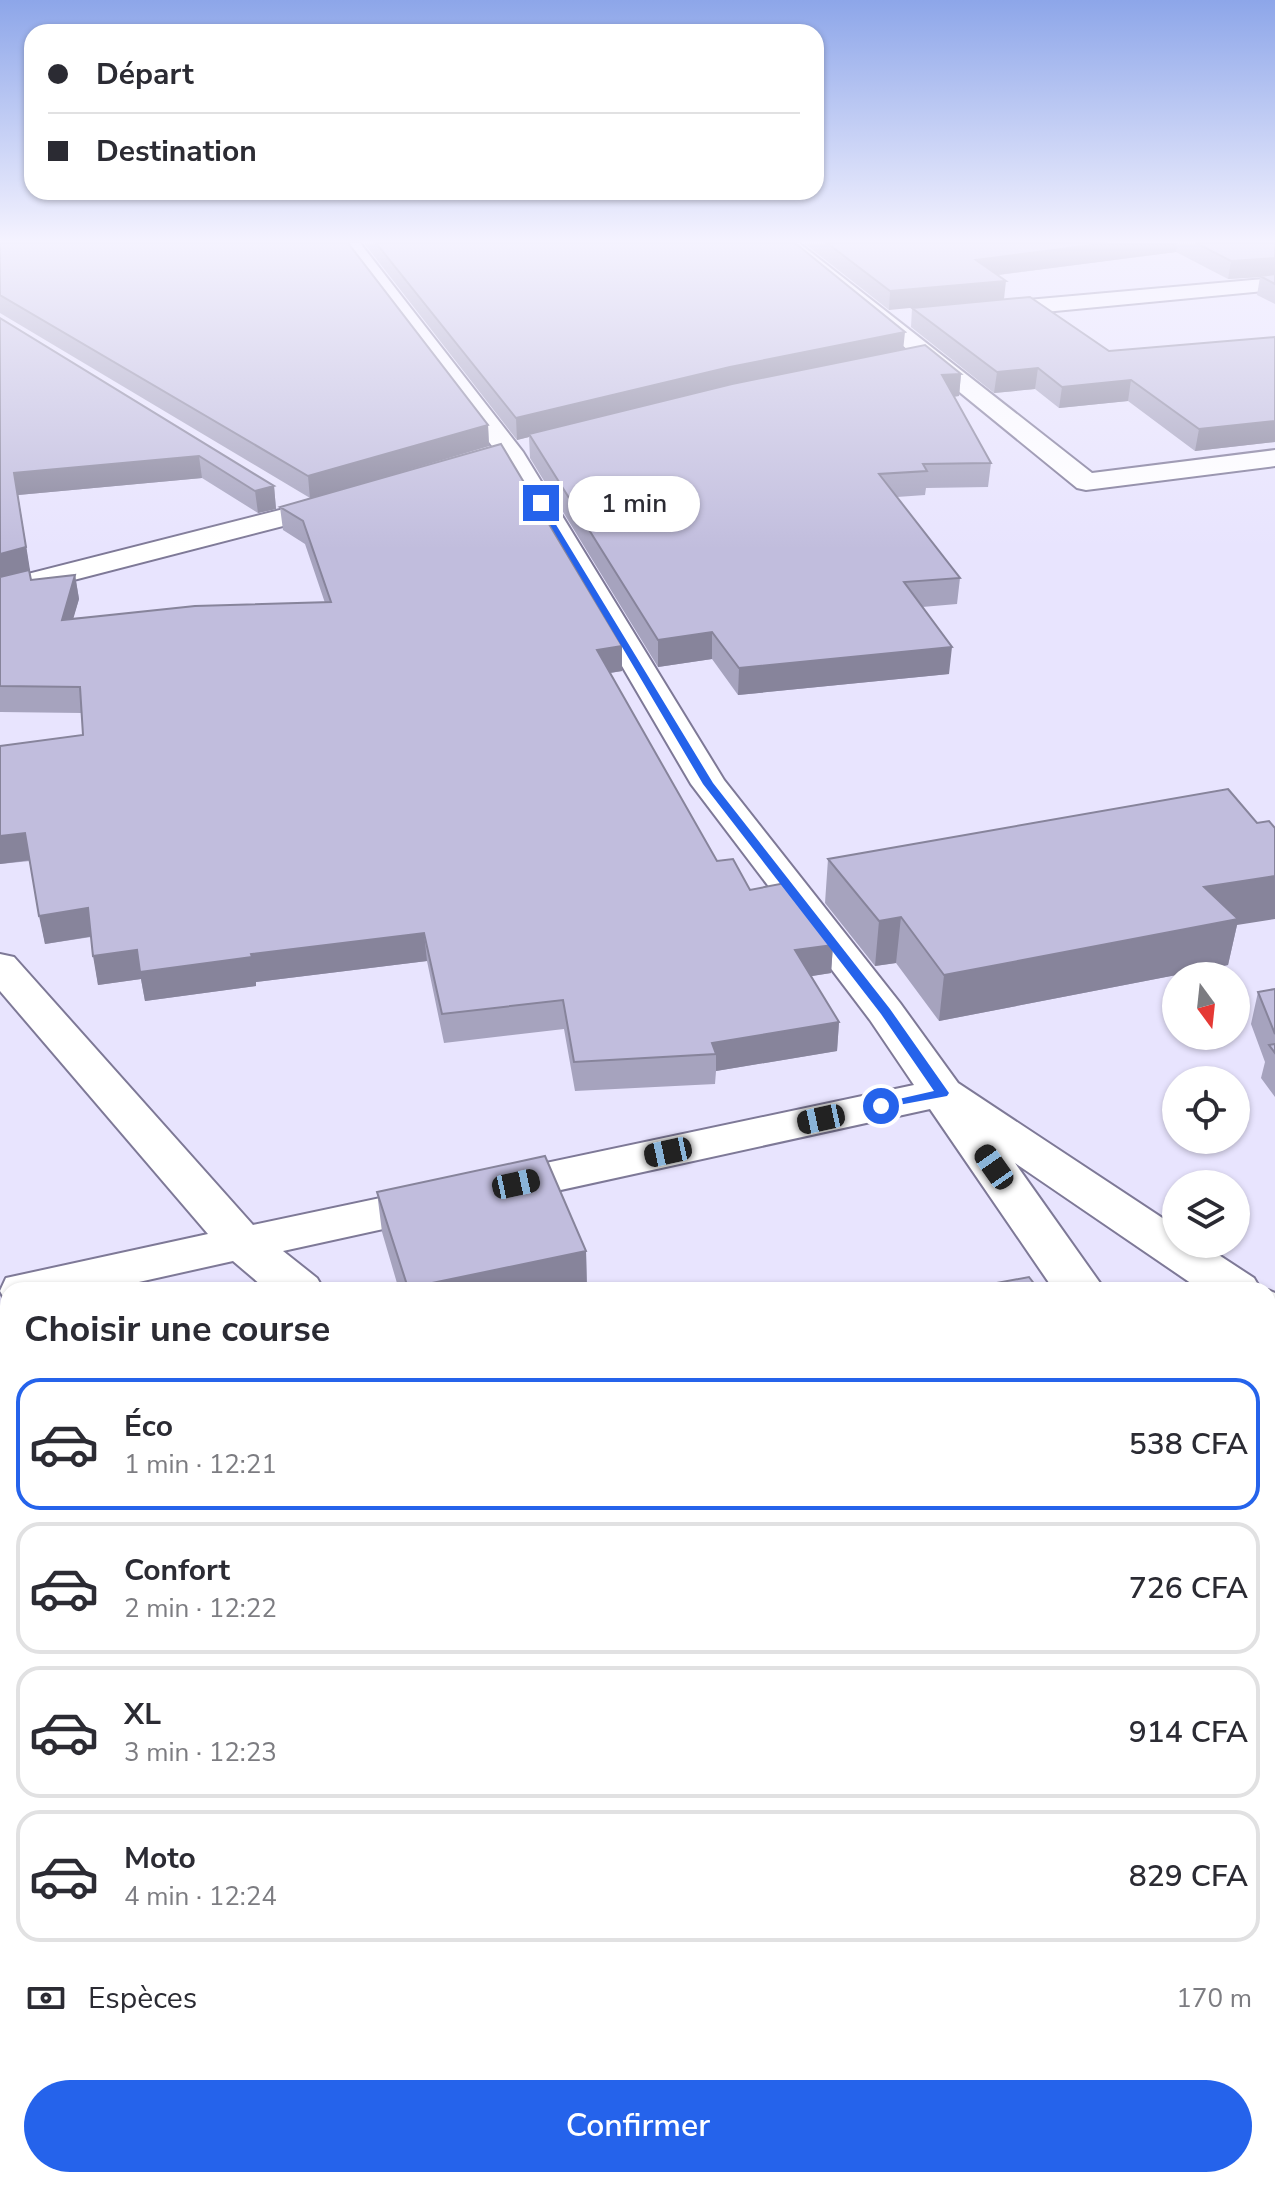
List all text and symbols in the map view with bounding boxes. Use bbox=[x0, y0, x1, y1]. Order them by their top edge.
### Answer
text: Départ bbox=[96, 54, 194, 95]
text: Destination bbox=[96, 131, 257, 172]
callout: 1 min bbox=[569, 475, 701, 531]
route end bbox=[523, 485, 559, 521]
text: 1 min bbox=[601, 486, 667, 521]
north arrow bbox=[1162, 962, 1250, 1050]
map controls bbox=[1162, 962, 1250, 1258]
button: locate bbox=[1162, 1066, 1250, 1154]
route start bbox=[863, 1088, 899, 1124]
car bbox=[795, 1102, 847, 1136]
car bbox=[642, 1135, 694, 1169]
car bbox=[970, 1140, 1018, 1194]
car bbox=[490, 1167, 542, 1201]
button: layers bbox=[1162, 1170, 1250, 1258]
text: Choisir une course bbox=[24, 1305, 330, 1354]
text: Éco bbox=[124, 1406, 173, 1447]
icon: car bbox=[28, 1408, 100, 1480]
text: 538 CFA bbox=[1129, 1424, 1248, 1465]
text: 1 min · 12:21 bbox=[124, 1447, 277, 1482]
text: Confort bbox=[124, 1550, 230, 1591]
icon: car bbox=[28, 1552, 100, 1624]
text: 726 CFA bbox=[1129, 1568, 1248, 1609]
text: 2 min · 12:22 bbox=[124, 1591, 277, 1626]
text: XL bbox=[124, 1694, 161, 1735]
icon: car bbox=[28, 1696, 100, 1768]
text: 914 CFA bbox=[1129, 1712, 1248, 1753]
text: 3 min · 12:23 bbox=[124, 1735, 277, 1770]
text: Moto bbox=[124, 1838, 196, 1879]
icon: car bbox=[28, 1840, 100, 1912]
text: 829 CFA bbox=[1129, 1856, 1248, 1897]
text: 4 min · 12:24 bbox=[124, 1879, 277, 1914]
icon: cash bbox=[24, 1976, 68, 2020]
text: Espèces bbox=[88, 1978, 197, 2019]
text: 170 m bbox=[1176, 1981, 1252, 2016]
button: Confirmer bbox=[24, 2080, 1252, 2172]

